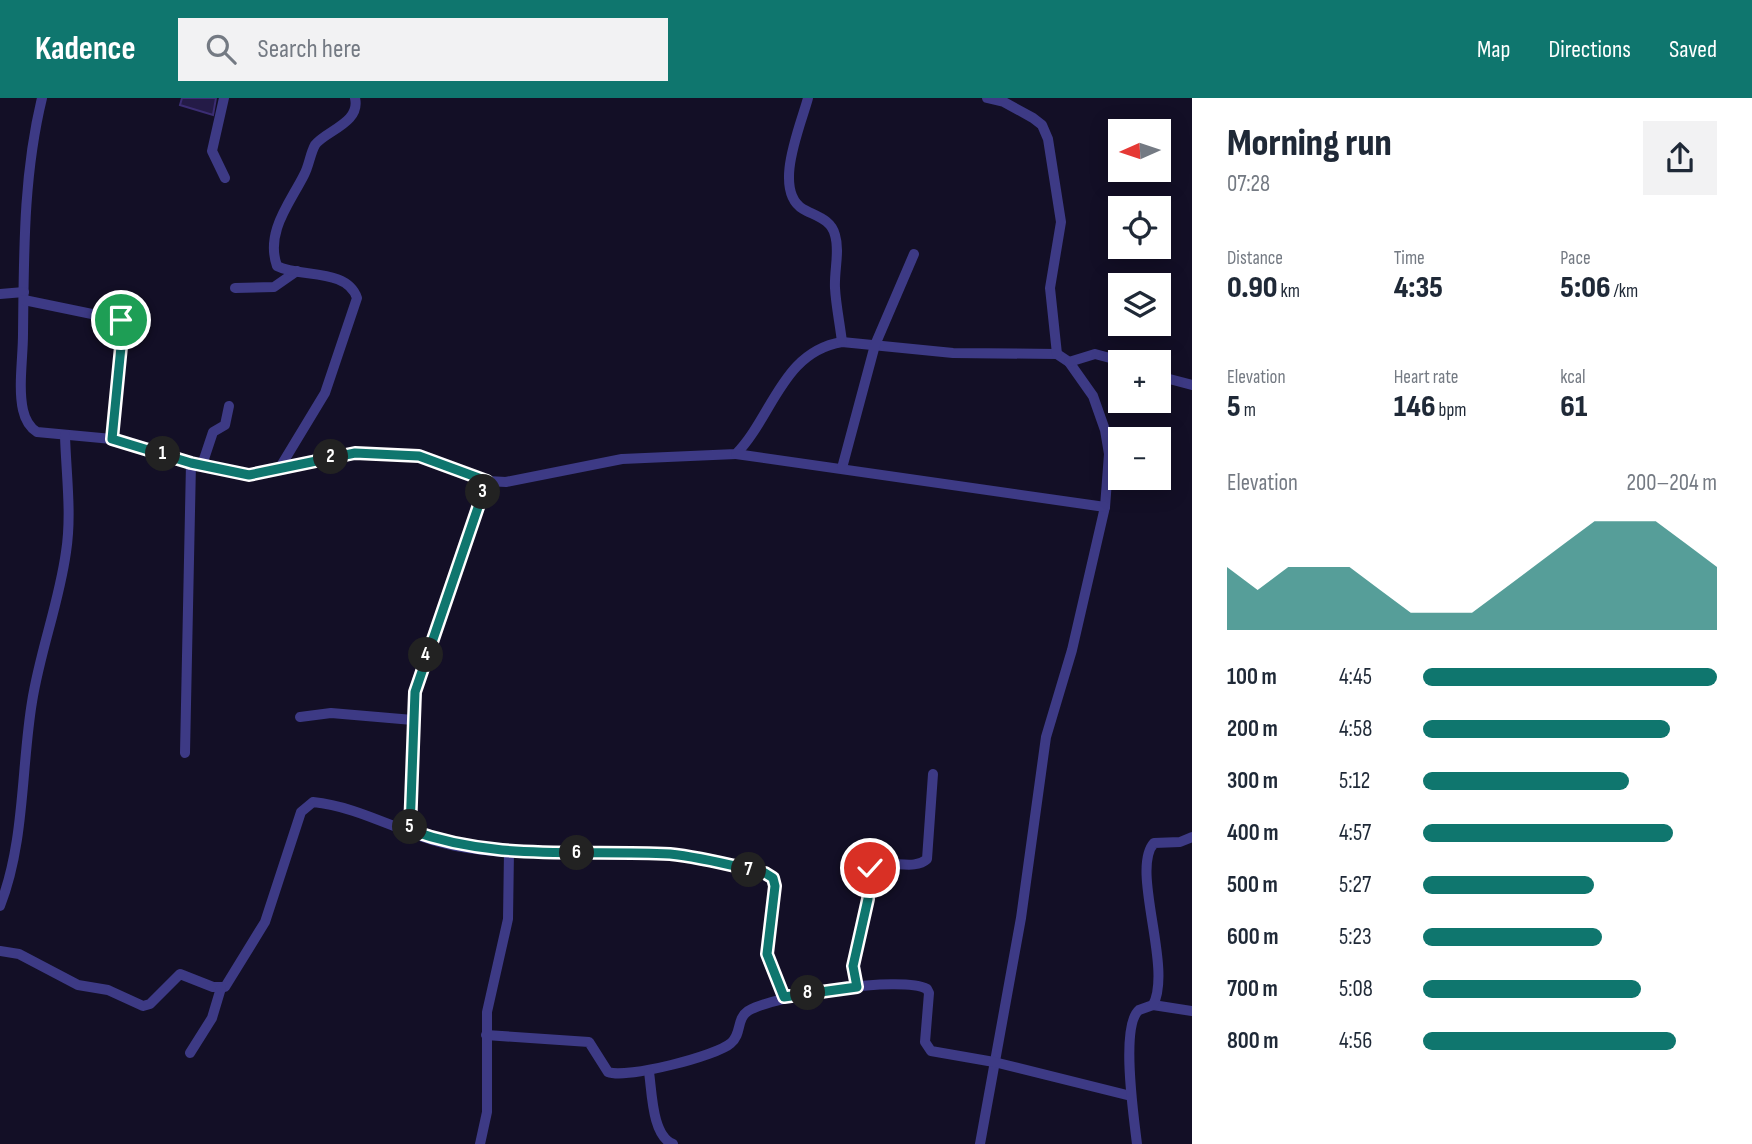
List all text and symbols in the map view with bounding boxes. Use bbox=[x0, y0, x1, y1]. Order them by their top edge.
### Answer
search box bbox=[178, 18, 668, 81]
text: Kadence bbox=[35, 29, 136, 69]
icon: search bbox=[202, 30, 240, 68]
text: Search here bbox=[258, 34, 361, 65]
text: Map bbox=[1477, 35, 1510, 64]
text: Directions bbox=[1548, 35, 1631, 64]
text: Saved bbox=[1669, 35, 1717, 64]
north arrow bbox=[1108, 119, 1171, 182]
map controls bbox=[1108, 119, 1171, 490]
text: Morning run bbox=[1227, 121, 1392, 166]
button: share bbox=[1643, 121, 1717, 195]
text: 07:28 bbox=[1227, 170, 1270, 198]
button: locate bbox=[1108, 196, 1171, 259]
text: Distance bbox=[1227, 247, 1283, 270]
text: Time bbox=[1394, 247, 1425, 270]
text: Pace bbox=[1560, 247, 1591, 270]
text: 0.90 bbox=[1227, 270, 1278, 306]
text: 4:35 bbox=[1394, 270, 1443, 306]
text: 5:06 bbox=[1560, 270, 1610, 306]
button: layers bbox=[1108, 273, 1171, 336]
text: km bbox=[1278, 280, 1300, 303]
text: /km bbox=[1610, 280, 1638, 303]
pin bbox=[91, 290, 151, 350]
icon: arrive bbox=[102, 301, 140, 339]
button: + bbox=[1108, 350, 1171, 413]
text: Elevation bbox=[1227, 366, 1286, 389]
text: Heart rate bbox=[1394, 366, 1459, 389]
text: kcal bbox=[1560, 366, 1585, 389]
text: 5 bbox=[1227, 389, 1241, 425]
text: 146 bbox=[1394, 389, 1436, 425]
text: 61 bbox=[1560, 389, 1587, 425]
text: m bbox=[1241, 399, 1256, 422]
text: bpm bbox=[1436, 399, 1467, 422]
button: − bbox=[1108, 427, 1171, 490]
pin: 1 bbox=[146, 436, 180, 472]
pin: 2 bbox=[314, 440, 348, 474]
text: 1 bbox=[159, 442, 166, 465]
text: 2 bbox=[326, 445, 335, 468]
text: Elevation bbox=[1227, 469, 1298, 497]
text: 200–204 m bbox=[1626, 469, 1717, 497]
pin: 3 bbox=[466, 474, 500, 510]
text: 3 bbox=[478, 480, 487, 503]
pin: 4 bbox=[408, 638, 444, 672]
text: 4 bbox=[421, 643, 430, 666]
text: 100 m bbox=[1227, 663, 1277, 691]
text: 4:45 bbox=[1339, 663, 1372, 691]
text: 200 m bbox=[1227, 715, 1278, 743]
text: 4:58 bbox=[1339, 715, 1372, 743]
text: 300 m bbox=[1227, 767, 1278, 795]
text: 5:12 bbox=[1339, 767, 1370, 795]
pin: 5 bbox=[392, 810, 428, 844]
text: 5 bbox=[405, 815, 414, 838]
text: 400 m bbox=[1227, 819, 1278, 847]
text: 4:57 bbox=[1339, 819, 1371, 847]
pin: 6 bbox=[560, 836, 594, 870]
pin bbox=[840, 838, 900, 898]
text: 6 bbox=[572, 841, 581, 864]
icon: check bbox=[851, 849, 889, 887]
pin: 7 bbox=[732, 852, 766, 888]
text: 7 bbox=[744, 858, 753, 881]
text: 500 m bbox=[1227, 871, 1278, 899]
text: 5:27 bbox=[1339, 871, 1371, 899]
text: 600 m bbox=[1227, 923, 1279, 951]
text: 5:23 bbox=[1339, 923, 1372, 951]
text: 700 m bbox=[1227, 975, 1278, 1003]
text: 5:08 bbox=[1339, 975, 1373, 1003]
pin: 8 bbox=[790, 976, 826, 1010]
text: 8 bbox=[803, 981, 812, 1004]
text: 800 m bbox=[1227, 1027, 1279, 1055]
text: 4:56 bbox=[1339, 1027, 1372, 1055]

